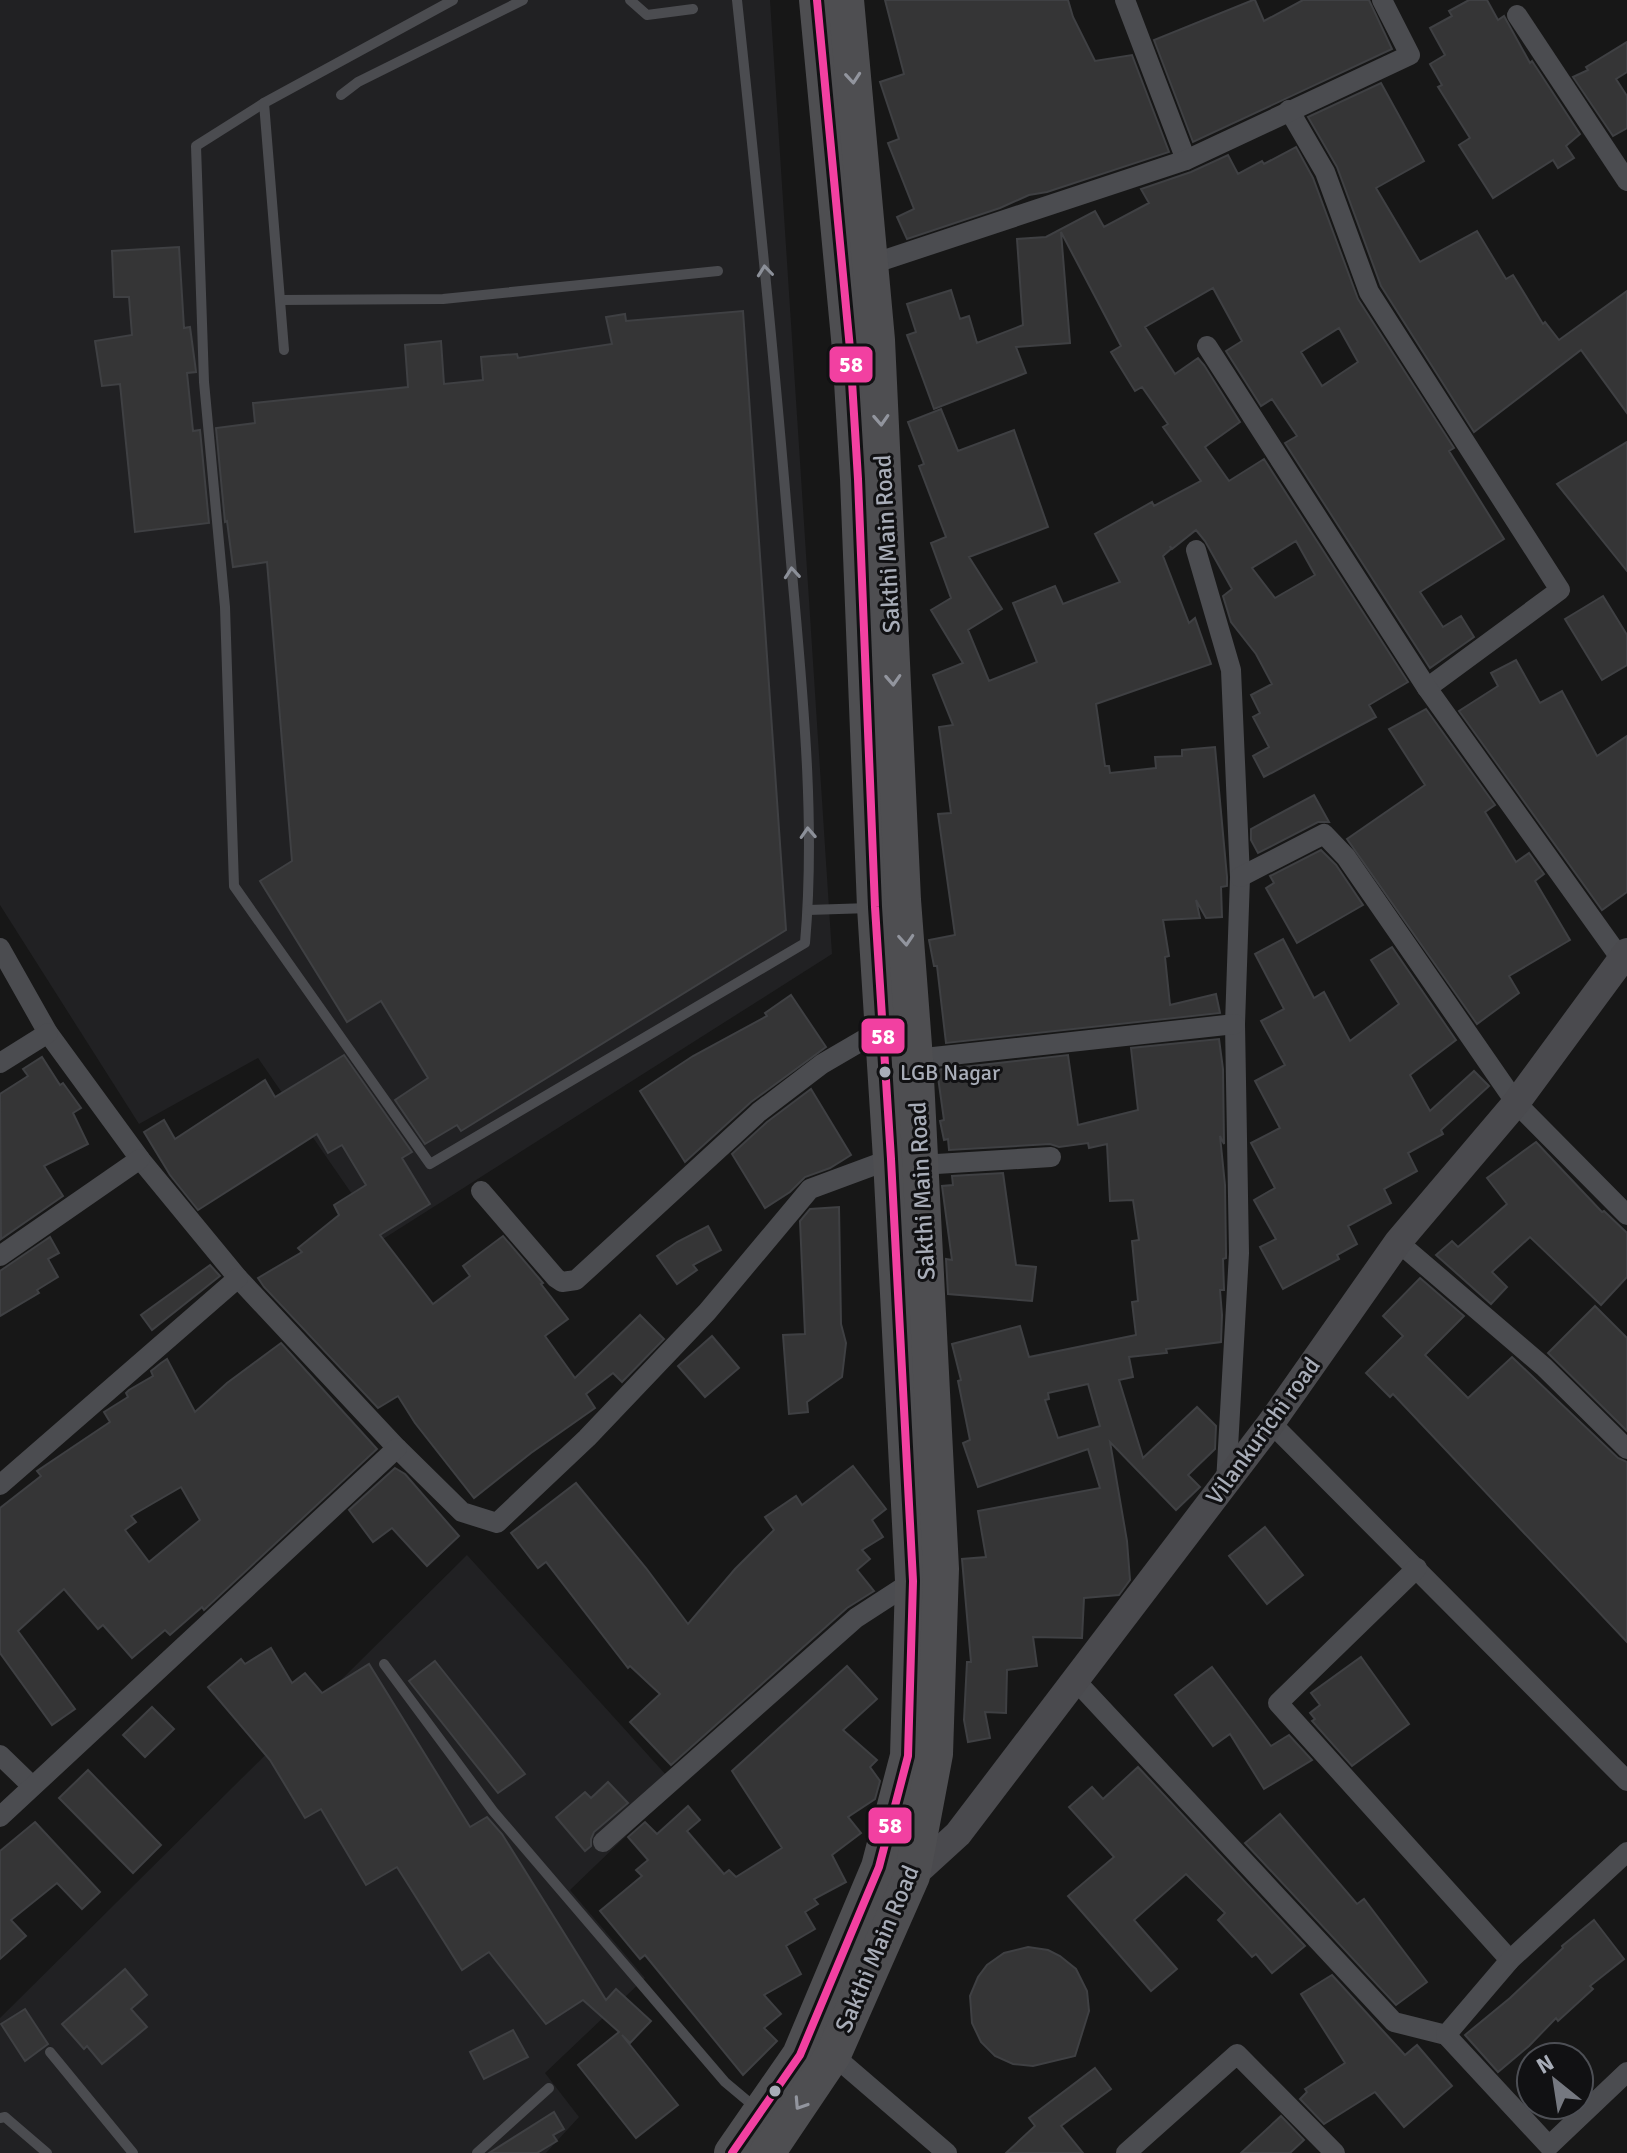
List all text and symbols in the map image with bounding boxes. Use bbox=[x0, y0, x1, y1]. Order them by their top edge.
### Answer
one-way arrow bbox=[844, 72, 861, 85]
one-way arrow bbox=[757, 264, 774, 277]
line badge: 58 bbox=[828, 345, 874, 384]
text: 58 bbox=[839, 351, 863, 378]
one-way arrow bbox=[872, 414, 889, 427]
street label: Sakthi Main Road bbox=[867, 454, 907, 634]
one-way arrow bbox=[784, 566, 801, 579]
one-way arrow bbox=[884, 674, 901, 687]
one-way arrow bbox=[800, 826, 817, 839]
one-way arrow bbox=[897, 934, 914, 947]
line badge: 58 bbox=[860, 1017, 906, 1055]
text: 58 bbox=[871, 1023, 895, 1050]
place label: LGB Nagar bbox=[900, 1059, 1000, 1086]
marker: LGB Nagar bbox=[877, 1064, 893, 1080]
street label: Sakthi Main Road bbox=[902, 1101, 942, 1281]
street label: Vilankurichi road bbox=[1199, 1351, 1327, 1511]
line badge: 58 bbox=[867, 1806, 913, 1845]
text: 58 bbox=[878, 1812, 902, 1839]
street label: Sakthi Main Road bbox=[828, 1861, 926, 2037]
north arrow bbox=[1515, 2041, 1595, 2121]
text: N bbox=[1532, 2049, 1559, 2080]
unlabelled marker bbox=[767, 2083, 783, 2099]
one-way arrow bbox=[795, 2096, 810, 2110]

